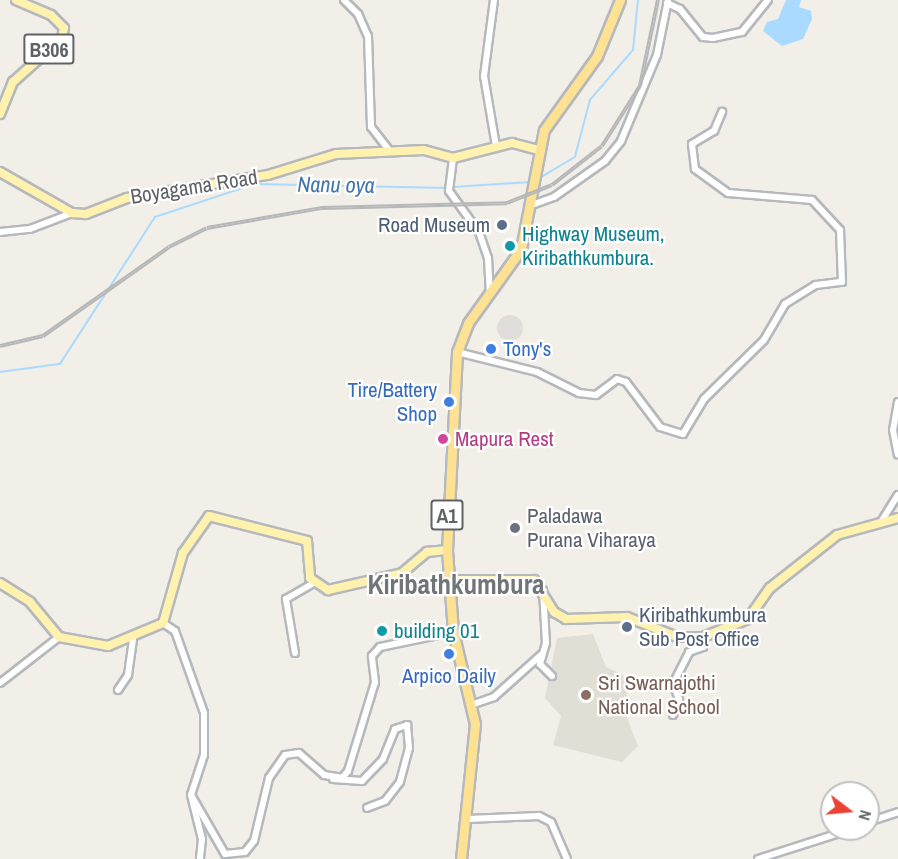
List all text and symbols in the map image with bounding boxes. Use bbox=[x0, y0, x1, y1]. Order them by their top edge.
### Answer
road number: B306 bbox=[22, 32, 76, 66]
street label: Boyagama Road bbox=[129, 165, 259, 209]
water label: Nanu oya bbox=[297, 171, 375, 199]
place label: Road Museum bbox=[378, 212, 490, 238]
marker: Road Museum bbox=[495, 218, 509, 232]
place label: Highway Museum, Kiribathkumbura. bbox=[522, 221, 665, 271]
marker: Highway Museum, Kiribathkumbura. bbox=[503, 239, 517, 253]
place label: Tony's bbox=[503, 336, 551, 362]
marker: Tony's bbox=[484, 342, 498, 356]
place label: Tire/Battery Shop bbox=[347, 377, 437, 427]
marker: Tire/Battery Shop bbox=[442, 395, 456, 409]
place label: Mapura Rest bbox=[455, 426, 554, 452]
marker: Mapura Rest bbox=[436, 432, 450, 446]
road number: A1 bbox=[430, 498, 464, 532]
place label: Paladawa Purana Viharaya bbox=[527, 503, 656, 553]
marker: Paladawa Purana Viharaya bbox=[508, 521, 522, 535]
district label: Kiribathkumbura bbox=[367, 569, 545, 601]
place label: Kiribathkumbura Sub Post Office bbox=[639, 602, 766, 652]
place label: building 01 bbox=[394, 618, 479, 644]
marker: Kiribathkumbura Sub Post Office bbox=[620, 620, 634, 634]
marker: building 01 bbox=[375, 624, 389, 638]
marker: Arpico Daily bbox=[442, 647, 456, 661]
place label: Arpico Daily bbox=[402, 663, 496, 689]
place label: Sri Swarnajothi National School bbox=[598, 670, 720, 720]
marker: Sri Swarnajothi National School bbox=[579, 688, 593, 702]
north arrow bbox=[820, 781, 880, 841]
text: N bbox=[854, 808, 877, 823]

